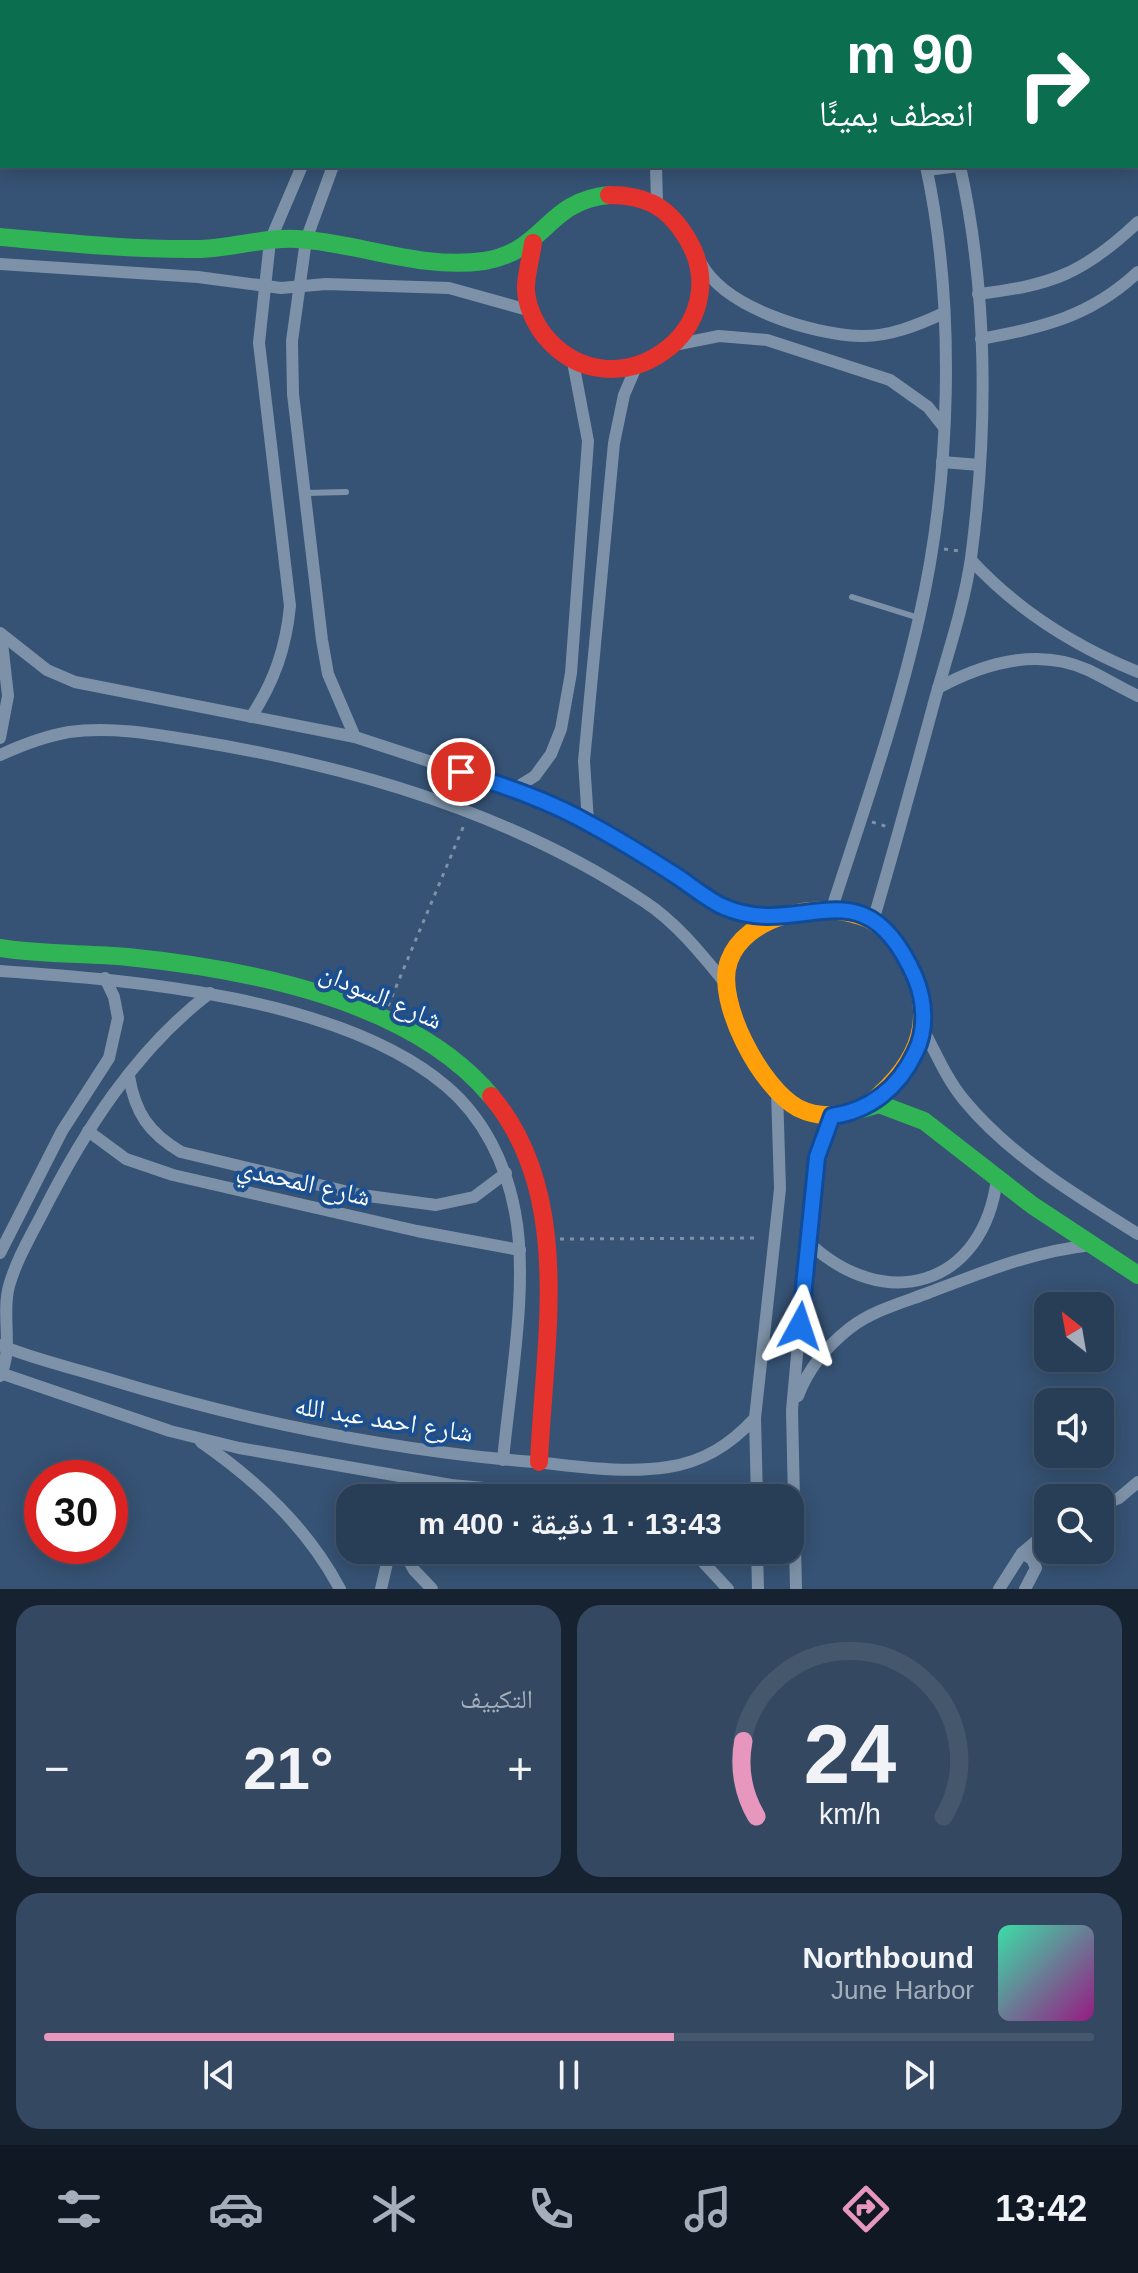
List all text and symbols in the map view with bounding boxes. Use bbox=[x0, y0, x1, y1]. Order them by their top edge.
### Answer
text: 90 m bbox=[846, 22, 974, 85]
icon: right bbox=[1002, 32, 1106, 136]
text: انعطف يمينًا bbox=[819, 93, 974, 134]
pin bbox=[427, 738, 495, 806]
icon: arrive bbox=[439, 750, 483, 794]
street label: شارع السودان bbox=[315, 957, 447, 1036]
street label: شارع المحمدي bbox=[233, 1152, 373, 1217]
position arrow bbox=[758, 1284, 842, 1368]
north arrow bbox=[1034, 1292, 1114, 1372]
map controls bbox=[1034, 1292, 1114, 1564]
button: sound bbox=[1034, 1388, 1114, 1468]
street label: شارع احمد عبد الله bbox=[293, 1390, 475, 1449]
speed limit sign: 30 bbox=[24, 1460, 128, 1564]
button: search bbox=[1034, 1484, 1114, 1564]
text: 13:43 · 1 دقيقة · 400 m bbox=[418, 1507, 722, 1540]
text: التكييف bbox=[460, 1684, 533, 1714]
text: 24 bbox=[803, 1708, 896, 1801]
text: 21° bbox=[243, 1735, 334, 1802]
text: − bbox=[44, 1744, 70, 1793]
text: + bbox=[507, 1744, 533, 1793]
text: km/h bbox=[819, 1798, 880, 1830]
text: Northbound bbox=[802, 1941, 974, 1974]
text: June Harbor bbox=[831, 1975, 974, 2005]
icon: previous bbox=[197, 2053, 241, 2097]
icon: pause bbox=[547, 2053, 591, 2097]
icon: next bbox=[897, 2053, 941, 2097]
icon: filters bbox=[51, 2181, 107, 2237]
icon: car bbox=[208, 2181, 264, 2237]
icon: climate bbox=[366, 2181, 422, 2237]
icon: phone bbox=[523, 2181, 579, 2237]
icon: music bbox=[680, 2181, 736, 2237]
icon: directions bbox=[838, 2181, 894, 2237]
text: 13:42 bbox=[995, 2188, 1087, 2229]

